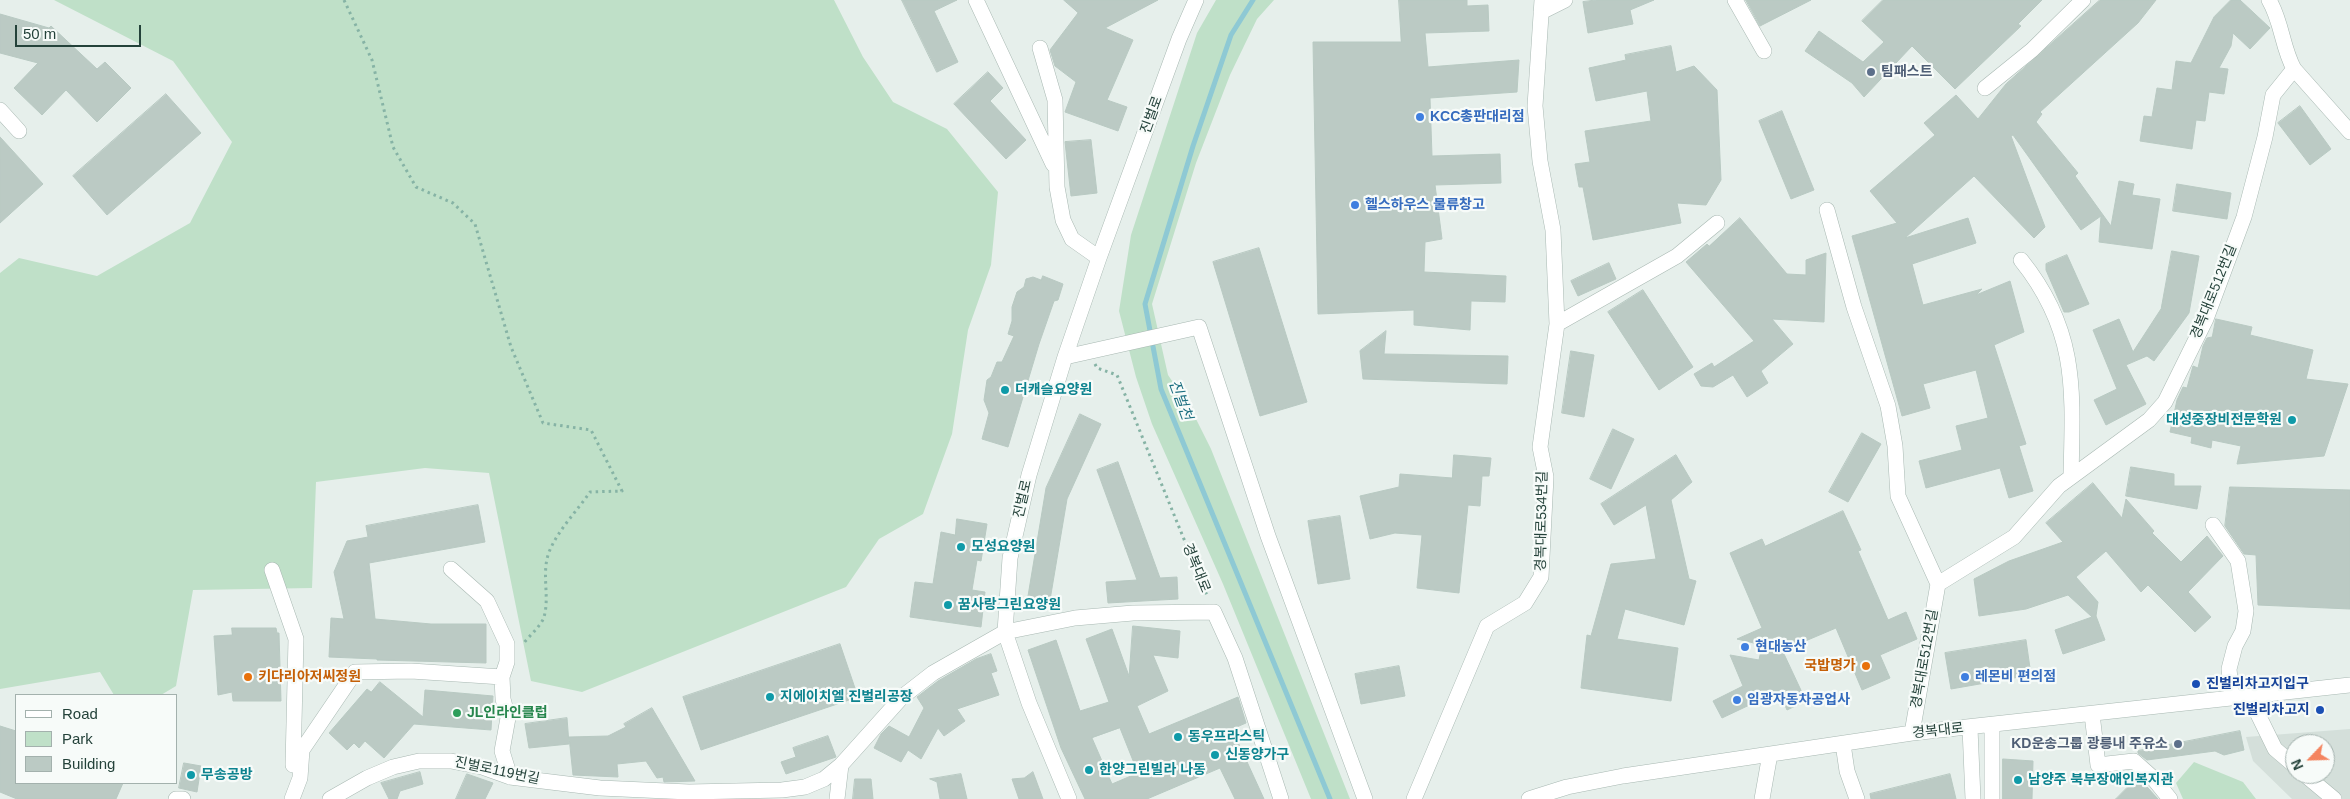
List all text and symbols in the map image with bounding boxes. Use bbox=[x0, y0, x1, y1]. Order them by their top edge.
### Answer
scale bar bbox=[18, 15, 144, 47]
text: 50 m bbox=[23, 25, 56, 42]
place label: 팀패스트 bbox=[1881, 64, 1933, 80]
marker: 팀패스트 bbox=[1865, 66, 1877, 78]
street label: 진벌로 bbox=[1137, 94, 1167, 136]
place label: KCC총판대리점 bbox=[1430, 109, 1525, 125]
marker: KCC총판대리점 bbox=[1414, 111, 1426, 123]
place label: 헬스하우스 물류창고 bbox=[1365, 197, 1485, 213]
marker: 헬스하우스 물류창고 bbox=[1349, 199, 1361, 211]
street label: 경복대로512번길 bbox=[2187, 242, 2241, 342]
water label: 진벌천 bbox=[1164, 377, 1196, 423]
place label: 더캐슬요양원 bbox=[1015, 382, 1092, 398]
marker: 더캐슬요양원 bbox=[999, 384, 1011, 396]
place label: 대성중장비전문학원 bbox=[2166, 412, 2282, 428]
marker: 대성중장비전문학원 bbox=[2286, 414, 2298, 426]
street label: 경복대로534번길 bbox=[1533, 471, 1551, 571]
street label: 진벌로 bbox=[1010, 478, 1036, 520]
place label: 모성요양원 bbox=[971, 539, 1035, 555]
marker: 모성요양원 bbox=[955, 541, 967, 553]
street label: 경복대로 bbox=[1179, 541, 1213, 595]
place label: 꿈사랑그린요양원 bbox=[958, 597, 1061, 613]
marker: 꿈사랑그린요양원 bbox=[942, 599, 954, 611]
street label: 경복대로512번길 bbox=[1908, 608, 1942, 710]
place label: 현대농산 bbox=[1755, 639, 1807, 655]
marker: 현대농산 bbox=[1739, 641, 1751, 653]
place label: 국밥명가 bbox=[1804, 658, 1856, 674]
marker: 국밥명가 bbox=[1860, 660, 1872, 672]
place label: 키다리아저씨정원 bbox=[258, 669, 361, 685]
place label: 레몬비 편의점 bbox=[1975, 669, 2056, 685]
marker: 키다리아저씨정원 bbox=[242, 671, 254, 683]
marker: 레몬비 편의점 bbox=[1959, 671, 1971, 683]
place label: 진벌리차고지입구 bbox=[2206, 676, 2309, 692]
marker: 진벌리차고지입구 bbox=[2190, 678, 2202, 690]
place label: 지에이치엘 진벌리공장 bbox=[780, 689, 913, 705]
marker: 지에이치엘 진벌리공장 bbox=[764, 691, 776, 703]
place label: 임광자동차공업사 bbox=[1747, 692, 1850, 708]
legend bbox=[15, 694, 178, 784]
marker: 임광자동차공업사 bbox=[1731, 694, 1743, 706]
place label: 진벌리차고지 bbox=[2233, 702, 2310, 718]
marker: 진벌리차고지 bbox=[2314, 704, 2326, 716]
text: Road bbox=[62, 705, 98, 722]
place label: JL인라인클럽 bbox=[467, 705, 548, 721]
marker: JL인라인클럽 bbox=[451, 707, 463, 719]
street label: 경복대로 bbox=[1912, 720, 1964, 742]
place label: 동우프라스틱 bbox=[1188, 729, 1265, 745]
text: Park bbox=[62, 730, 93, 747]
marker: 동우프라스틱 bbox=[1172, 731, 1184, 743]
north arrow bbox=[2285, 734, 2335, 784]
place label: KD운송그룹 광릉내 주유소 bbox=[2011, 736, 2168, 752]
marker: KD운송그룹 광릉내 주유소 bbox=[2172, 738, 2184, 750]
place label: 신동양가구 bbox=[1225, 747, 1289, 763]
marker: 신동양가구 bbox=[1209, 749, 1221, 761]
street label: 진벌로119번길 bbox=[453, 754, 541, 788]
text: Building bbox=[62, 755, 115, 772]
text: N bbox=[2288, 757, 2307, 773]
place label: 한양그린빌라 나동 bbox=[1099, 762, 1206, 778]
marker: 한양그린빌라 나동 bbox=[1083, 764, 1095, 776]
place label: 무송공방 bbox=[201, 767, 253, 783]
marker: 무송공방 bbox=[185, 769, 197, 781]
place label: 남양주 북부장애인복지관 bbox=[2028, 772, 2174, 788]
marker: 남양주 북부장애인복지관 bbox=[2012, 774, 2024, 786]

